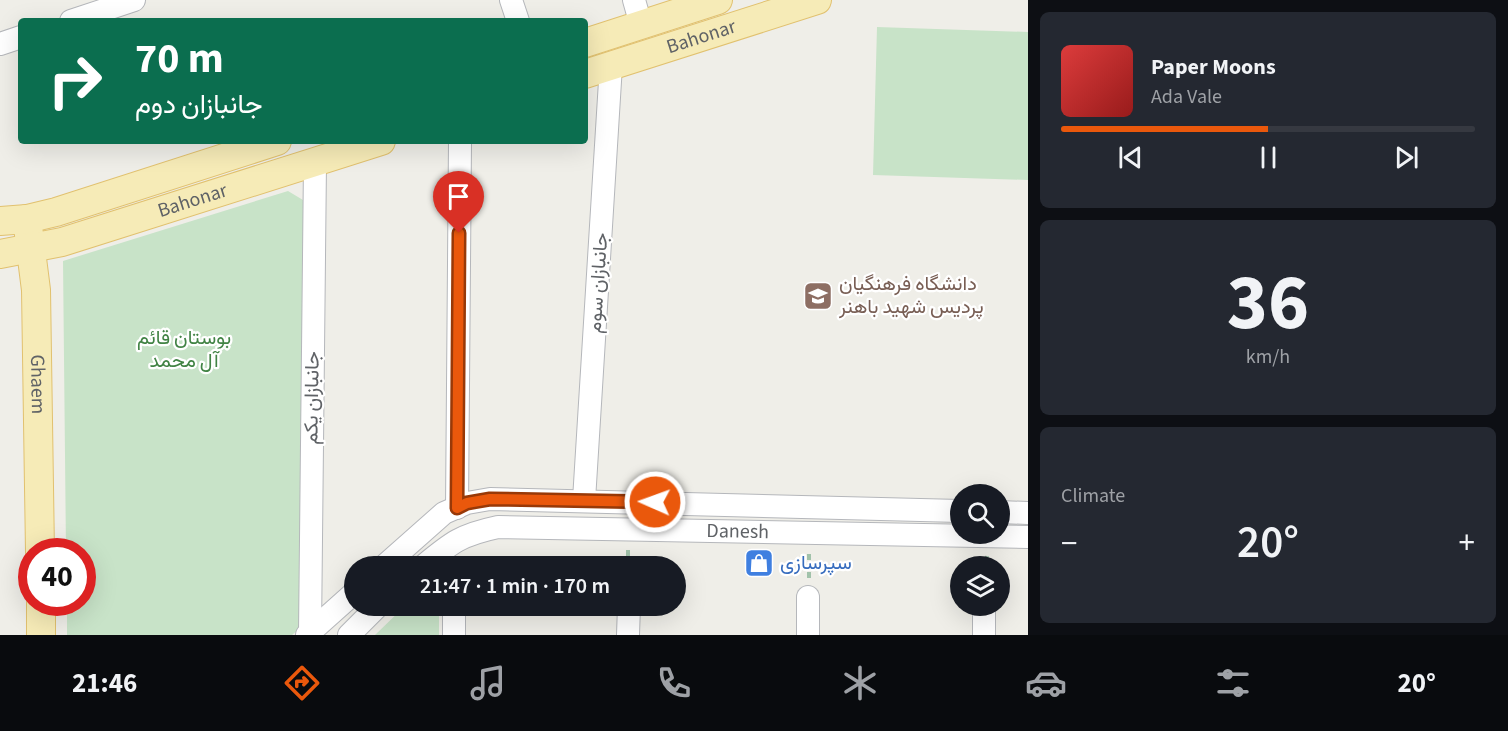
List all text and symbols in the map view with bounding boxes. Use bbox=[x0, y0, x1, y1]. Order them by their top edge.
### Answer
street label: Bahonar bbox=[663, 13, 740, 61]
text: 70 m bbox=[135, 29, 224, 89]
icon: right bbox=[36, 42, 114, 120]
text: Paper Moons bbox=[1151, 51, 1276, 83]
text: Ada Vale bbox=[1151, 83, 1222, 111]
text: جانبازان دوم bbox=[135, 85, 263, 124]
icon: previous bbox=[1114, 141, 1147, 174]
icon: pause bbox=[1252, 141, 1285, 174]
icon: next bbox=[1390, 141, 1423, 174]
pin bbox=[433, 171, 484, 233]
street label: Bahonar bbox=[154, 177, 231, 225]
icon: arrive bbox=[442, 180, 475, 213]
street label: جانبازان سوم bbox=[581, 232, 615, 334]
text: 36 bbox=[1227, 248, 1309, 359]
place label: دانشگاه فرهنگیان پردیس شهید باهنر bbox=[838, 270, 984, 321]
school or university icon: دانشگاه فرهنگیان پردیس شهید باهنر bbox=[802, 280, 834, 312]
park label: بوستان قائم آل محمد bbox=[137, 324, 231, 375]
text: km/h bbox=[1246, 343, 1290, 371]
street label: جانبازان یکم bbox=[297, 351, 327, 445]
street label: Ghaem bbox=[23, 354, 52, 415]
position arrow bbox=[623, 470, 687, 534]
text: Climate bbox=[1061, 482, 1125, 510]
map controls bbox=[950, 484, 1010, 616]
button: search bbox=[950, 484, 1010, 544]
text: 20° bbox=[1237, 511, 1299, 575]
street label: Danesh bbox=[706, 517, 769, 546]
text: − bbox=[1061, 520, 1077, 567]
text: + bbox=[1459, 520, 1475, 567]
speed limit sign: 40 bbox=[18, 538, 96, 616]
shop icon: سپرسازی bbox=[743, 547, 775, 579]
place label: سپرسازی bbox=[780, 549, 852, 577]
button: layers bbox=[950, 556, 1010, 616]
text: 21:47 · 1 min · 170 m bbox=[420, 570, 610, 602]
icon: directions bbox=[281, 662, 323, 704]
icon: music bbox=[467, 662, 509, 704]
icon: phone bbox=[653, 662, 695, 704]
icon: climate bbox=[839, 662, 881, 704]
icon: car bbox=[1025, 662, 1067, 704]
icon: filters bbox=[1212, 662, 1254, 704]
text: 21:46 bbox=[72, 664, 137, 703]
text: 20° bbox=[1398, 664, 1436, 703]

